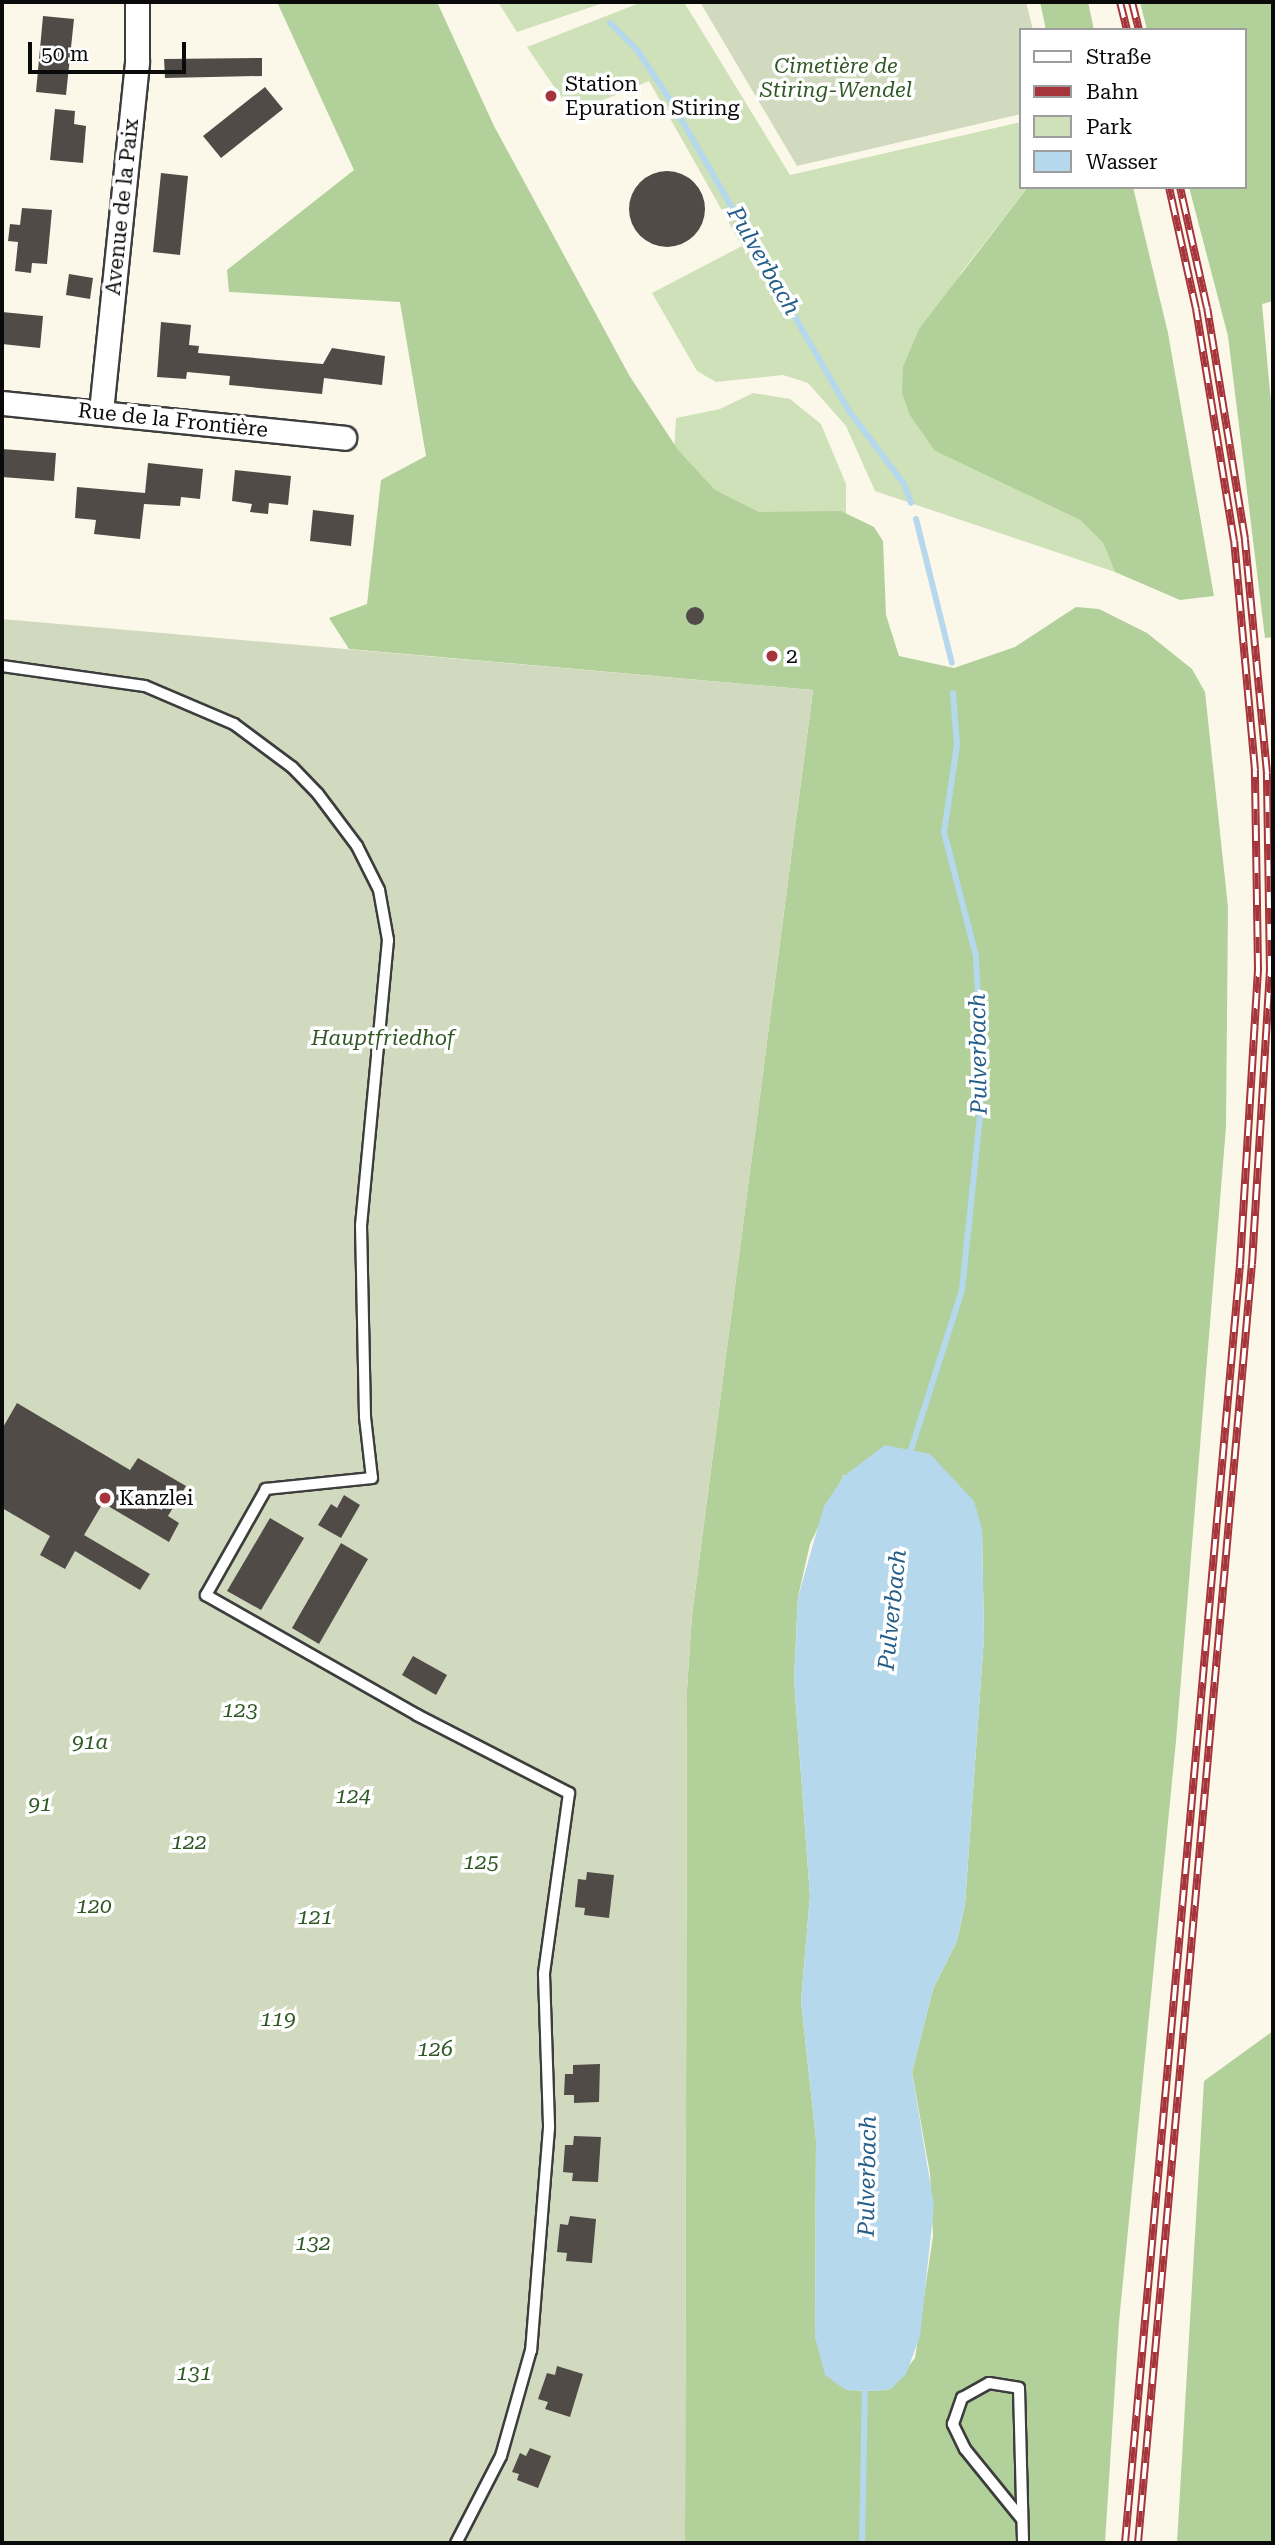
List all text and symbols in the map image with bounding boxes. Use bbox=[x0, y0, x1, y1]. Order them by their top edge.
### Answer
scale bar bbox=[32, 28, 189, 72]
legend bbox=[1020, 28, 1247, 189]
text: 50 m bbox=[41, 42, 89, 66]
text: Straße bbox=[1086, 45, 1151, 69]
park label: Cimetière de Stiring-Wendel bbox=[760, 53, 912, 103]
place label: Station Epuration Stiring bbox=[565, 71, 739, 121]
text: Bahn bbox=[1086, 80, 1138, 104]
marker: Station Epuration Stiring bbox=[543, 88, 559, 104]
text: Park bbox=[1086, 115, 1132, 139]
street label: Avenue de la Paix bbox=[100, 118, 144, 296]
text: Wasser bbox=[1086, 150, 1158, 174]
water label: Pulverbach bbox=[721, 202, 805, 320]
street label: Rue de la Frontière bbox=[77, 397, 269, 443]
place label: 2 bbox=[786, 643, 798, 669]
marker: 2 bbox=[764, 648, 780, 664]
water label: Pulverbach bbox=[964, 993, 994, 1115]
park label: Hauptfriedhof bbox=[311, 1025, 455, 1051]
place label: Kanzlei bbox=[119, 1485, 193, 1511]
marker: Kanzlei bbox=[97, 1490, 113, 1506]
water label: Pulverbach bbox=[873, 1548, 913, 1672]
park label: 123 bbox=[222, 1697, 258, 1723]
park label: 91a bbox=[72, 1729, 108, 1755]
park label: 124 bbox=[335, 1783, 371, 1809]
park label: 91 bbox=[28, 1791, 52, 1817]
park label: 122 bbox=[171, 1829, 207, 1855]
park label: 125 bbox=[463, 1849, 499, 1875]
park label: 120 bbox=[76, 1893, 112, 1919]
park label: 121 bbox=[297, 1904, 333, 1930]
park label: 119 bbox=[260, 2006, 296, 2032]
park label: 126 bbox=[417, 2036, 453, 2062]
water label: Pulverbach bbox=[853, 2115, 883, 2237]
park label: 132 bbox=[295, 2230, 331, 2256]
park label: 131 bbox=[176, 2360, 212, 2386]

